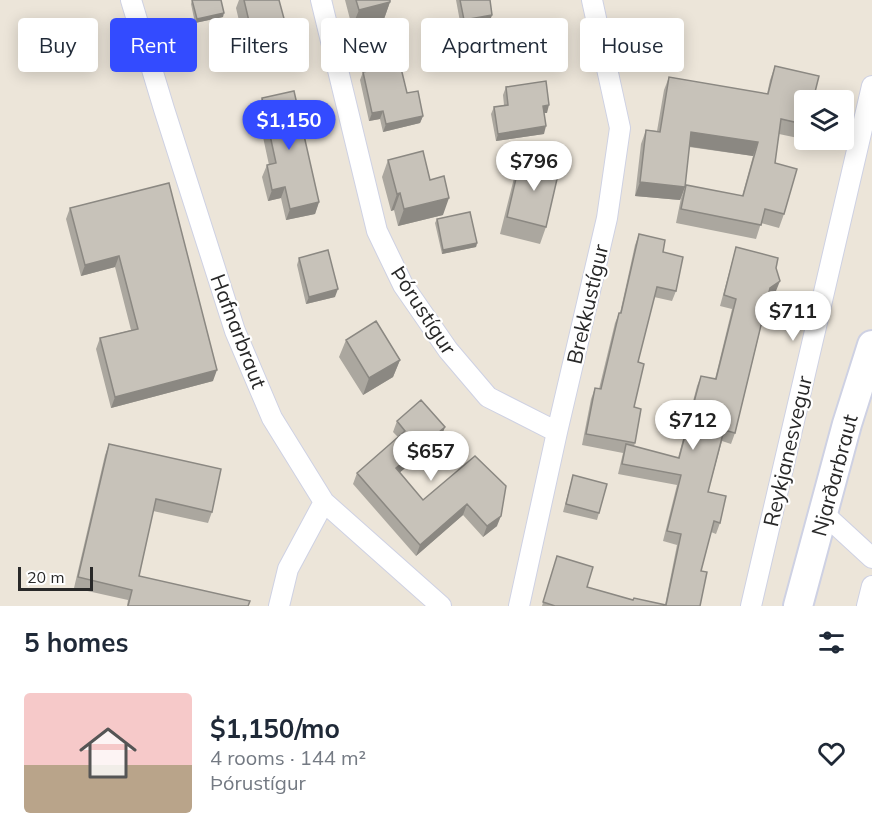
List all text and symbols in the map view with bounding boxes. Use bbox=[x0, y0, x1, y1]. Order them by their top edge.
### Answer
chip: Buy bbox=[18, 18, 98, 72]
chip: Rent bbox=[110, 18, 197, 72]
chip: Filters bbox=[209, 18, 309, 72]
chip: New bbox=[321, 18, 409, 72]
chip: Apartment bbox=[421, 18, 568, 72]
chip: House bbox=[580, 18, 684, 72]
map controls bbox=[794, 90, 854, 150]
button: layers bbox=[794, 90, 854, 150]
pin: $1,150 bbox=[240, 100, 338, 151]
text: $1,150 bbox=[257, 107, 321, 132]
pin: $796 bbox=[498, 141, 570, 192]
text: $796 bbox=[510, 148, 558, 173]
street label: Brekkustígur bbox=[561, 241, 613, 366]
street label: Þórustígur bbox=[386, 261, 462, 360]
street label: Hafnarbraut bbox=[205, 270, 273, 392]
pin: $711 bbox=[757, 291, 829, 342]
text: $711 bbox=[769, 298, 817, 323]
street label: Reykjanesvegur bbox=[757, 373, 817, 529]
pin: $712 bbox=[657, 400, 729, 451]
text: $712 bbox=[669, 407, 717, 432]
street label: Njarðarbraut bbox=[805, 411, 863, 539]
pin: $657 bbox=[395, 431, 467, 482]
text: $657 bbox=[407, 438, 455, 463]
scale bar bbox=[18, 564, 93, 592]
text: 20 m bbox=[27, 567, 64, 587]
text: 5 homes bbox=[24, 626, 128, 659]
icon: filters bbox=[815, 626, 848, 659]
text: $1,150/mo bbox=[210, 712, 340, 745]
icon: home bbox=[72, 717, 144, 789]
icon: heart bbox=[815, 737, 848, 770]
text: 4 rooms · 144 m² bbox=[210, 745, 366, 770]
text: Þórustígur bbox=[210, 770, 306, 795]

